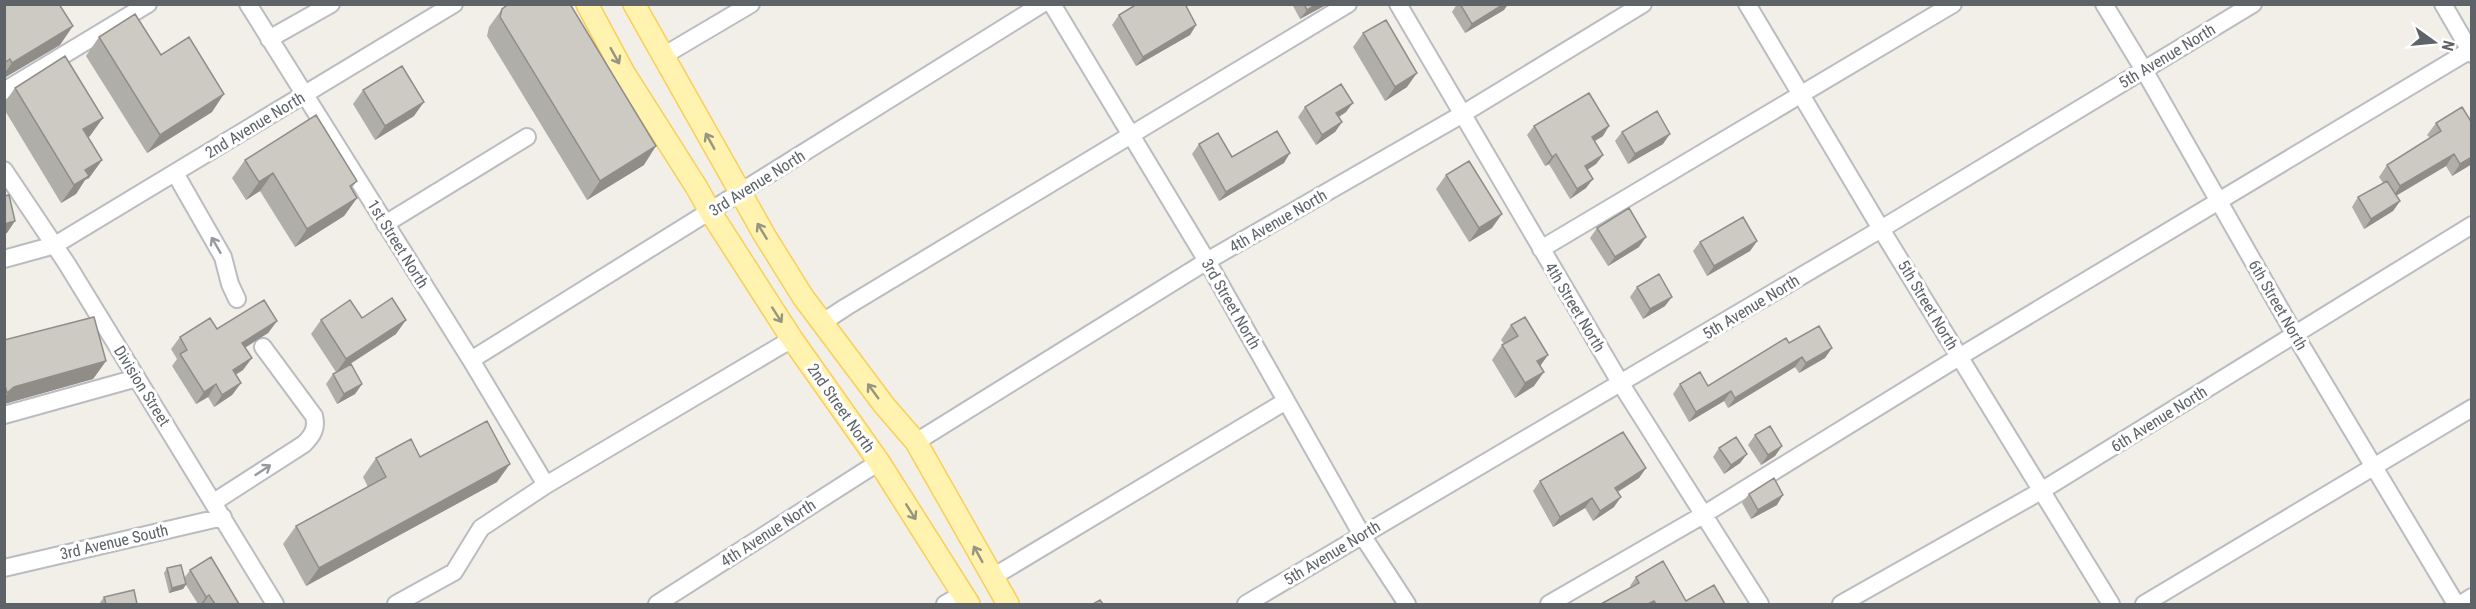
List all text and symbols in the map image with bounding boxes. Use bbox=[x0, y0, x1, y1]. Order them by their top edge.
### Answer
north arrow bbox=[2404, 12, 2464, 72]
street label: 5th Avenue North bbox=[2115, 20, 2219, 92]
text: N bbox=[2438, 39, 2458, 53]
one-way arrow bbox=[609, 47, 621, 64]
street label: 2nd Avenue North bbox=[202, 88, 308, 162]
one-way arrow bbox=[704, 133, 715, 151]
street label: 3rd Avenue North bbox=[705, 146, 809, 220]
street label: 4th Avenue North bbox=[1226, 185, 1330, 257]
street label: 1st Street North bbox=[363, 196, 433, 292]
one-way arrow bbox=[755, 223, 767, 240]
one-way arrow bbox=[210, 237, 222, 254]
street label: 3rd Street North bbox=[1198, 255, 1264, 353]
street label: 5th Street North bbox=[1894, 257, 1962, 353]
street label: 6th Street North bbox=[2245, 257, 2311, 353]
street label: 4th Street North bbox=[1541, 259, 1609, 355]
street label: 5th Avenue North bbox=[1699, 271, 1803, 343]
one-way arrow bbox=[771, 306, 783, 323]
street label: Division Street bbox=[110, 342, 174, 430]
street label: 2nd Street North bbox=[803, 360, 879, 456]
street label: 6th Avenue North bbox=[2108, 382, 2210, 456]
one-way arrow bbox=[867, 383, 880, 399]
one-way arrow bbox=[254, 464, 271, 476]
street label: 4th Avenue North bbox=[717, 495, 819, 571]
one-way arrow bbox=[905, 503, 917, 520]
street label: 5th Avenue North bbox=[1280, 517, 1384, 589]
street label: 3rd Avenue South bbox=[58, 520, 170, 564]
one-way arrow bbox=[972, 546, 983, 564]

